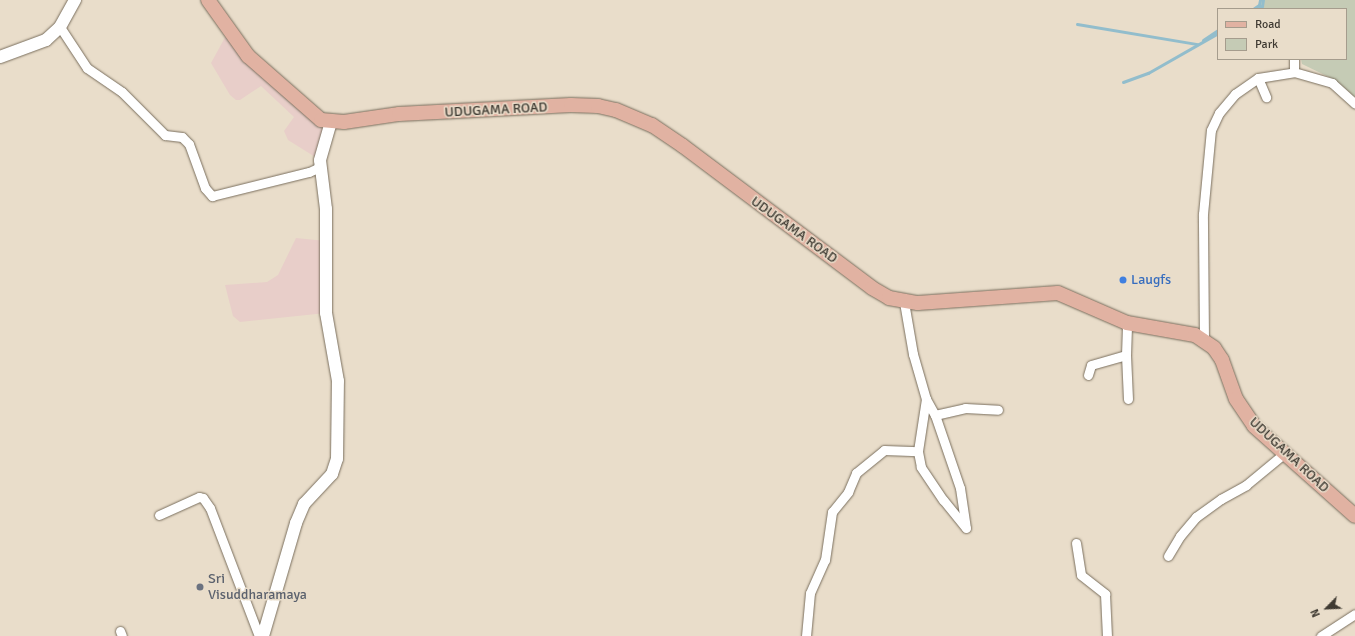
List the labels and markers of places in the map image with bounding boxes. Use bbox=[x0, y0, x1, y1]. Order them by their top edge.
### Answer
place label: Laugfs bbox=[1131, 272, 1171, 288]
marker: Laugfs bbox=[1118, 275, 1128, 285]
place label: Sri Visuddharamaya bbox=[208, 571, 307, 604]
marker: Sri Visuddharamaya bbox=[195, 582, 205, 592]

